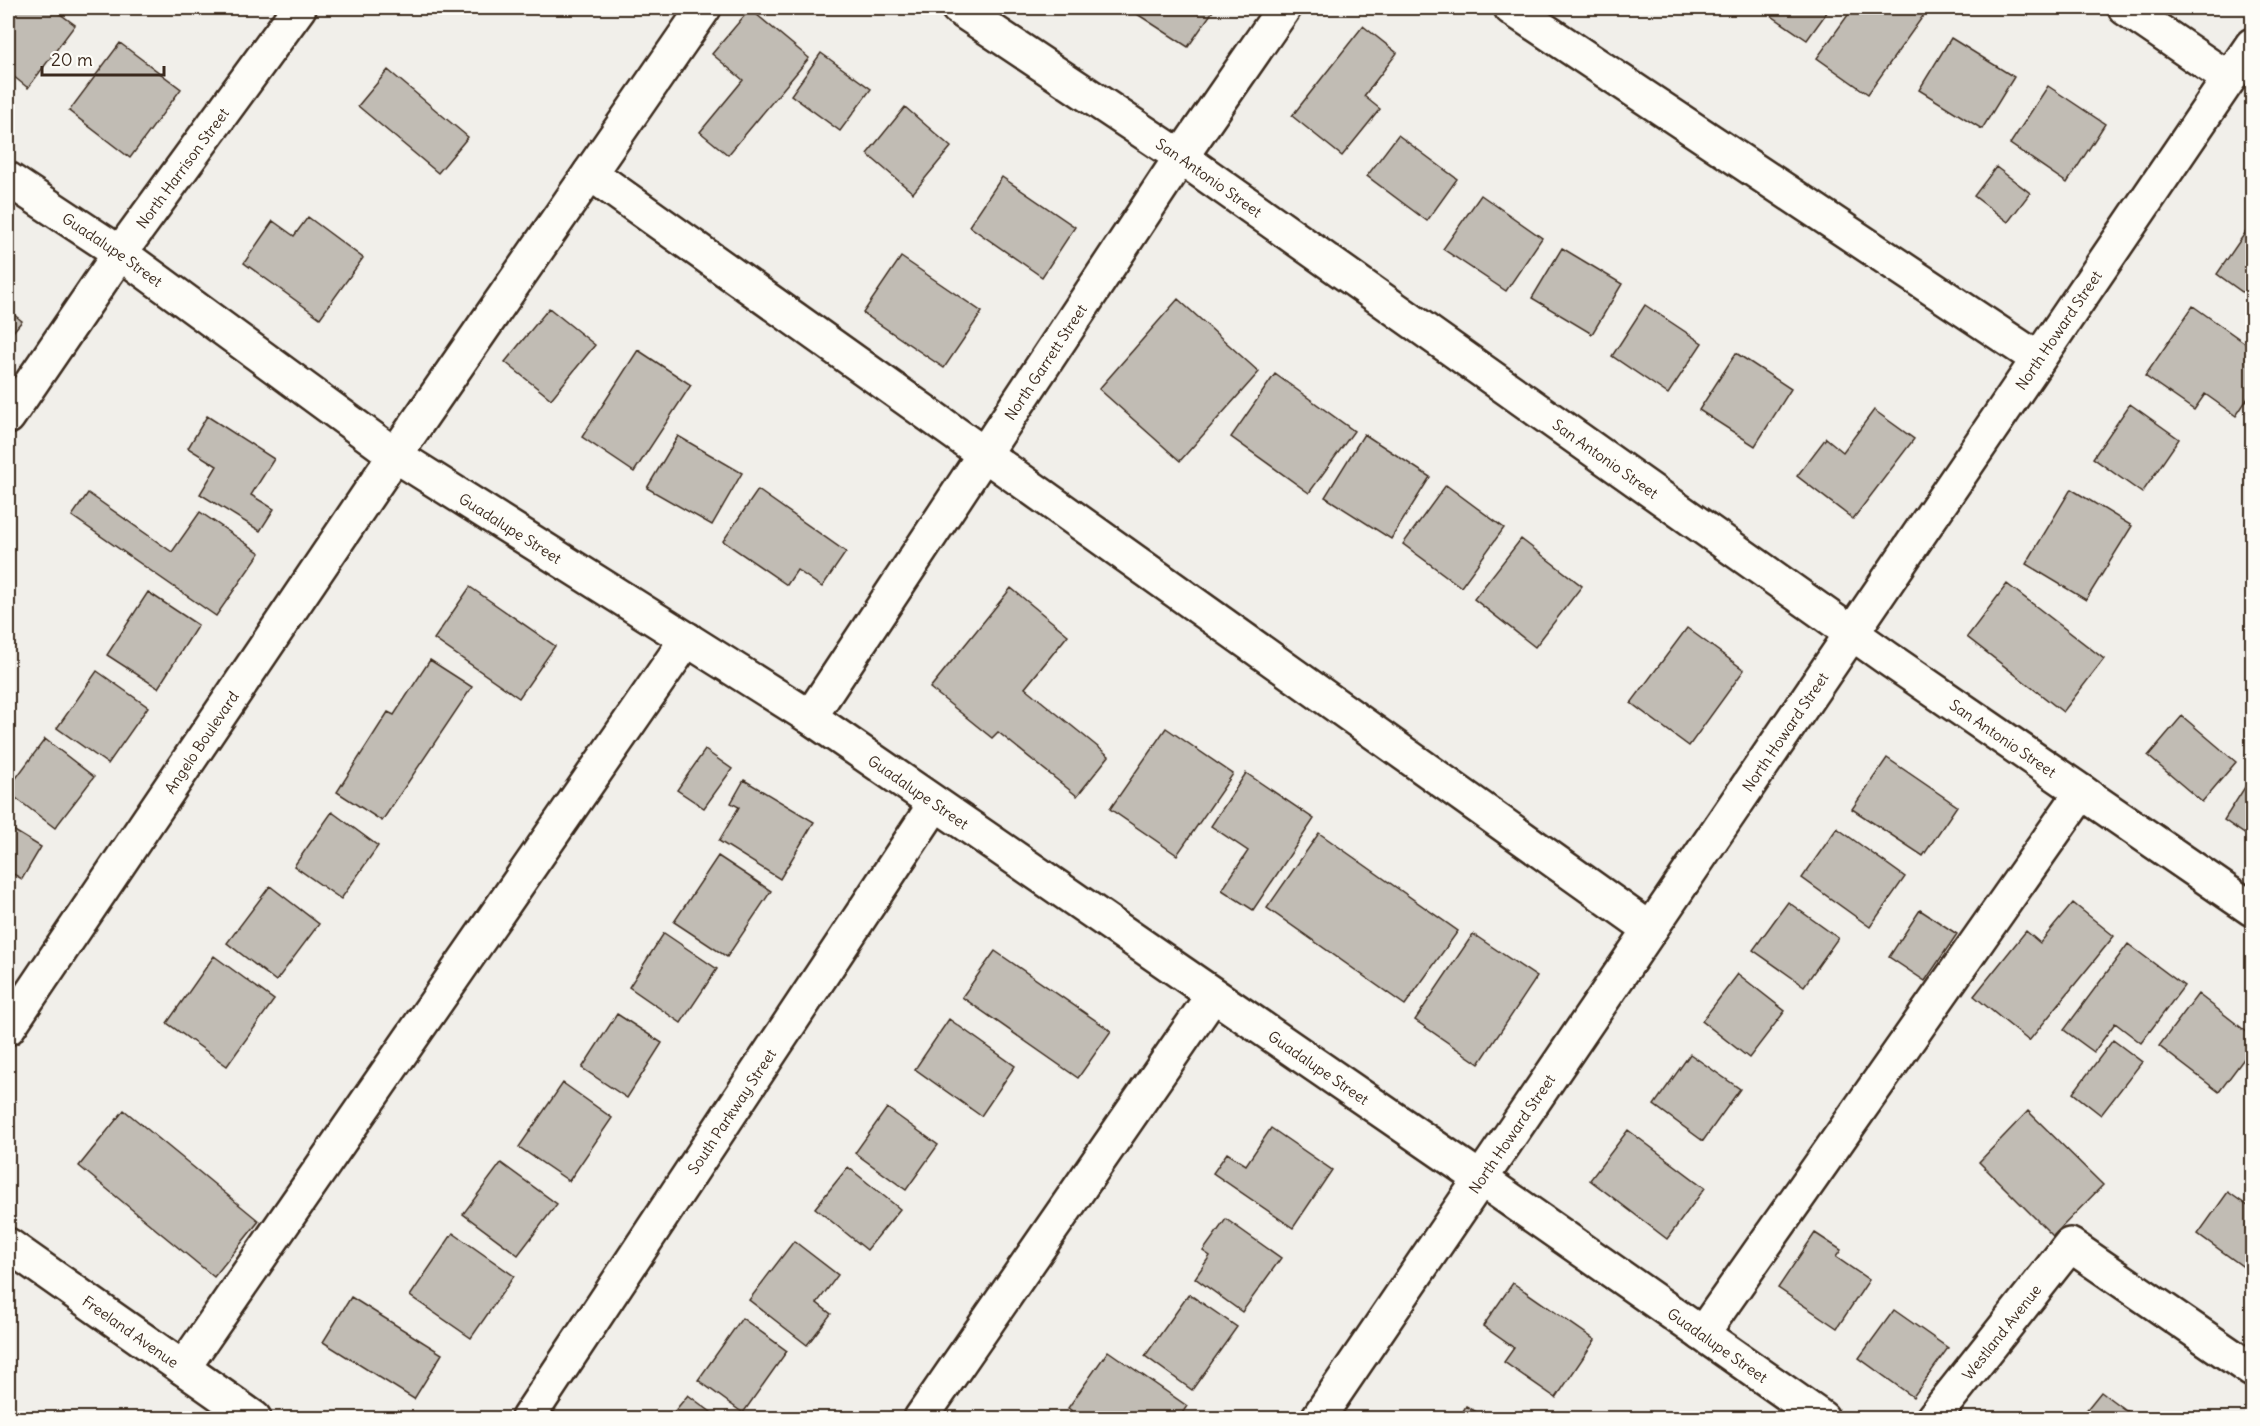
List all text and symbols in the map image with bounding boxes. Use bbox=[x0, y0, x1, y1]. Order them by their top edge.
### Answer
scale bar bbox=[42, 39, 164, 77]
text: 20 m bbox=[51, 48, 93, 71]
street label: North Harrison Street bbox=[132, 104, 233, 232]
street label: San Antonio Street bbox=[1153, 134, 1266, 221]
street label: Guadalupe Street bbox=[59, 208, 167, 291]
street label: North Howard Street bbox=[2011, 267, 2105, 393]
street label: North Garrett Street bbox=[1000, 300, 1091, 423]
street label: San Antonio Street bbox=[1549, 414, 1662, 502]
street label: Guadalupe Street bbox=[456, 488, 565, 567]
street label: North Howard Street bbox=[1738, 668, 1832, 795]
street label: Angelo Boulevard bbox=[160, 687, 242, 797]
street label: San Antonio Street bbox=[1946, 695, 2060, 781]
street label: Guadalupe Street bbox=[865, 750, 972, 833]
street label: Guadalupe Street bbox=[1265, 1026, 1373, 1109]
street label: South Parkway Street bbox=[683, 1045, 780, 1178]
street label: North Howard Street bbox=[1464, 1070, 1559, 1197]
street label: Westland Avenue bbox=[1958, 1280, 2045, 1383]
street label: Freeland Avenue bbox=[79, 1291, 182, 1372]
street label: Guadalupe Street bbox=[1664, 1303, 1771, 1387]

